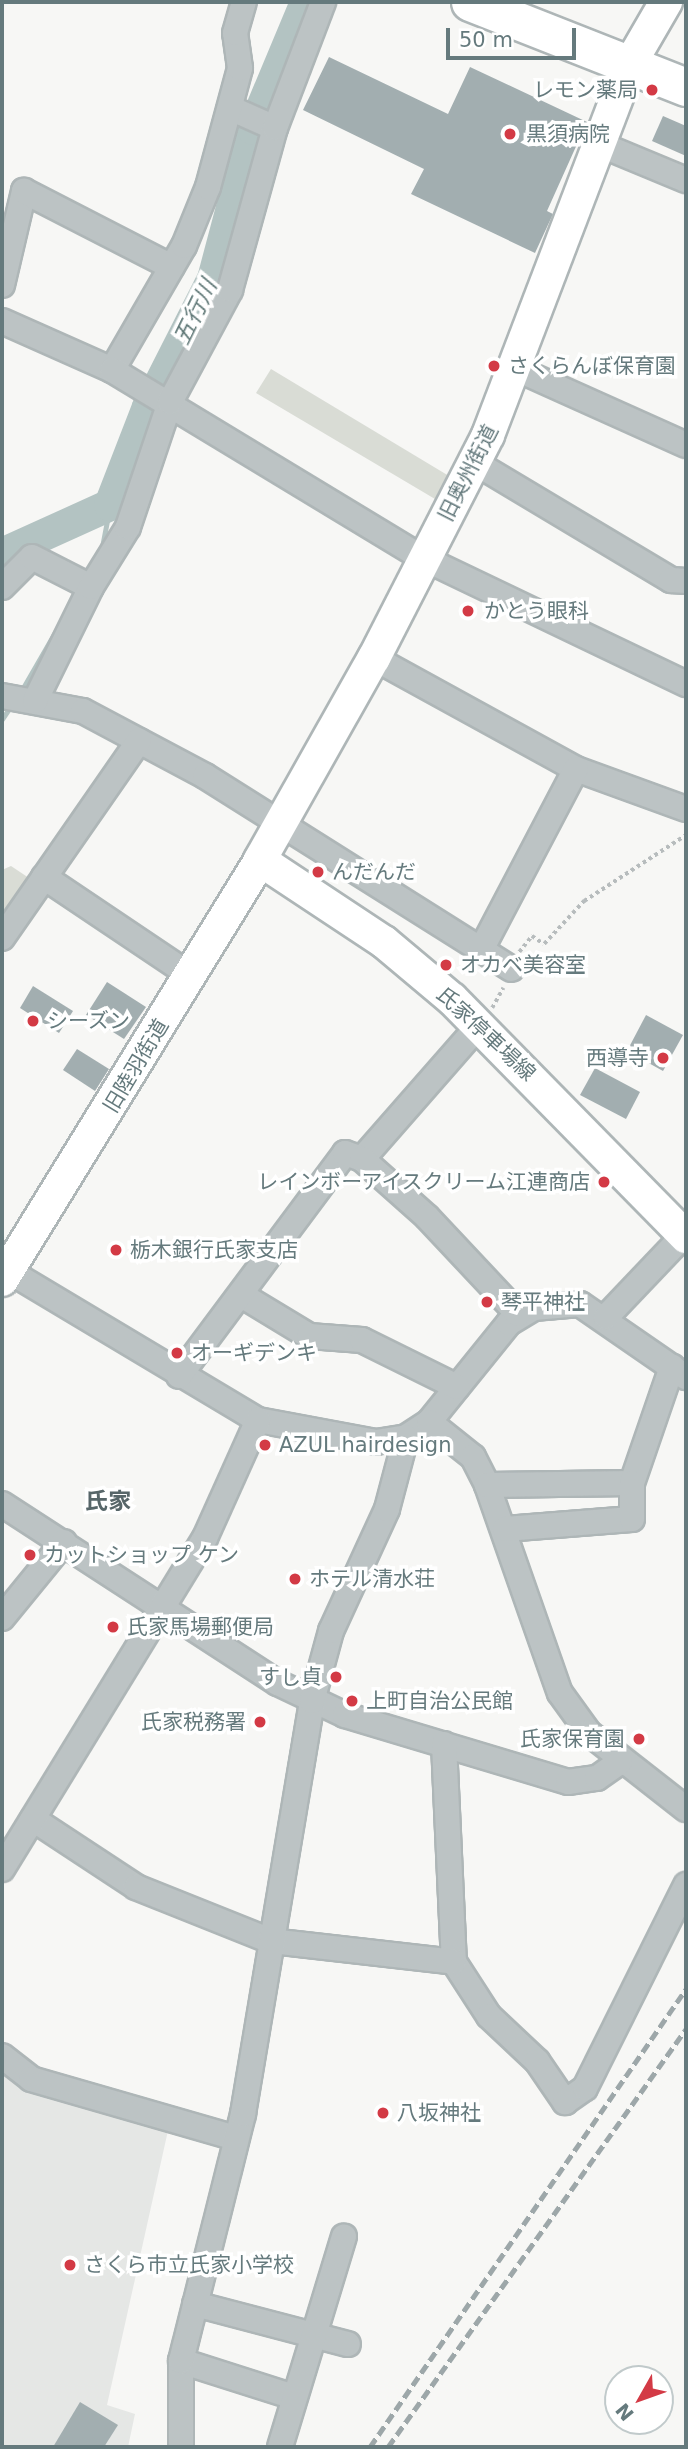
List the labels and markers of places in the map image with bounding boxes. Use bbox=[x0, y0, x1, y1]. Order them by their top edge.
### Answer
place label: レモン薬局 bbox=[533, 77, 638, 103]
marker: レモン薬局 bbox=[644, 82, 660, 98]
place label: 黒須病院 bbox=[526, 121, 610, 147]
marker: 黒須病院 bbox=[500, 124, 520, 144]
place label: さくらんぼ保育園 bbox=[508, 353, 676, 379]
marker: さくらんぼ保育園 bbox=[486, 358, 502, 374]
place label: かとう眼科 bbox=[484, 598, 589, 624]
marker: かとう眼科 bbox=[458, 601, 478, 621]
place label: んだんだ bbox=[332, 859, 416, 885]
marker: んだんだ bbox=[310, 864, 326, 880]
place label: オカベ美容室 bbox=[460, 952, 586, 978]
marker: オカベ美容室 bbox=[438, 957, 454, 973]
place label: シーズン bbox=[47, 1008, 131, 1034]
marker: シーズン bbox=[25, 1013, 41, 1029]
place label: 西導寺 bbox=[586, 1045, 649, 1071]
marker: 西導寺 bbox=[655, 1050, 671, 1066]
place label: レインボーアイスクリーム江連商店 bbox=[254, 1169, 590, 1195]
marker: レインボーアイスクリーム江連商店 bbox=[596, 1174, 612, 1190]
place label: 栃木銀行氏家支店 bbox=[130, 1237, 298, 1263]
marker: 栃木銀行氏家支店 bbox=[108, 1242, 124, 1258]
place label: 琴平神社 bbox=[501, 1289, 585, 1315]
marker: 琴平神社 bbox=[479, 1294, 495, 1310]
place label: オーギデンキ bbox=[191, 1340, 317, 1366]
marker: オーギデンキ bbox=[169, 1345, 185, 1361]
place label: AZUL hairdesign bbox=[279, 1432, 451, 1458]
marker: AZUL hairdesign bbox=[257, 1437, 273, 1453]
place label: カットショップ ケン bbox=[44, 1542, 240, 1568]
marker: カットショップ ケン bbox=[22, 1547, 38, 1563]
place label: ホテル清水荘 bbox=[309, 1566, 435, 1592]
marker: ホテル清水荘 bbox=[287, 1571, 303, 1587]
place label: 氏家馬場郵便局 bbox=[127, 1614, 274, 1640]
marker: 氏家馬場郵便局 bbox=[105, 1619, 121, 1635]
place label: すし貞 bbox=[259, 1664, 322, 1690]
marker: すし貞 bbox=[328, 1669, 344, 1685]
place label: 上町自治公民館 bbox=[366, 1688, 513, 1714]
marker: 上町自治公民館 bbox=[344, 1693, 360, 1709]
place label: 氏家税務署 bbox=[141, 1709, 246, 1735]
marker: 氏家税務署 bbox=[252, 1714, 268, 1730]
place label: 氏家保育園 bbox=[520, 1726, 625, 1752]
marker: 氏家保育園 bbox=[631, 1731, 647, 1747]
place label: 八坂神社 bbox=[397, 2100, 481, 2126]
marker: 八坂神社 bbox=[375, 2105, 391, 2121]
place label: さくら市立氏家小学校 bbox=[84, 2252, 294, 2278]
marker: さくら市立氏家小学校 bbox=[62, 2257, 78, 2273]

